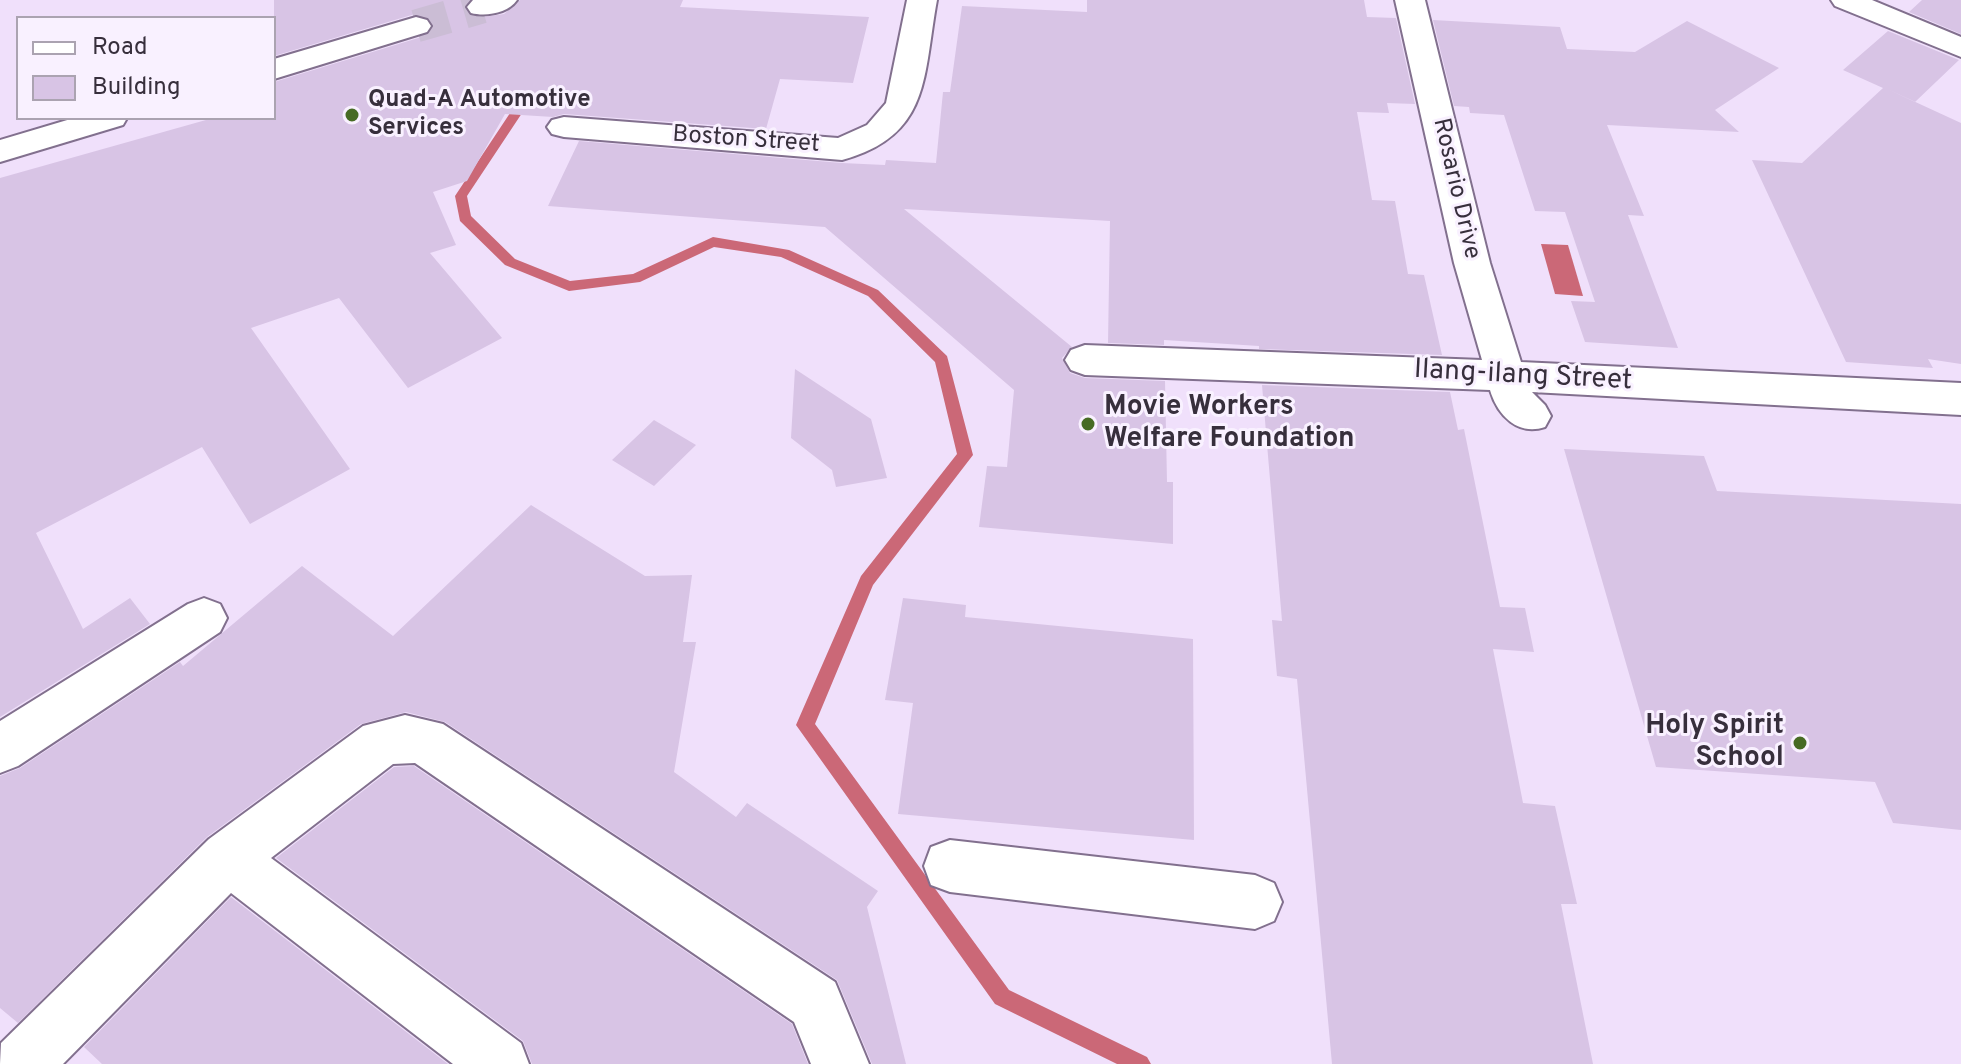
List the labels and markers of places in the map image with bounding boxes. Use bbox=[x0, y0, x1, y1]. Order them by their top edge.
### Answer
place label: Quad-A Automotive Services bbox=[368, 87, 591, 143]
marker: Quad-A Automotive Services bbox=[343, 106, 361, 124]
place label: Movie Workers Welfare Foundation bbox=[1104, 391, 1355, 457]
marker: Movie Workers Welfare Foundation bbox=[1079, 415, 1097, 433]
place label: Holy Spirit School bbox=[1645, 710, 1784, 776]
marker: Holy Spirit School bbox=[1791, 734, 1809, 752]

